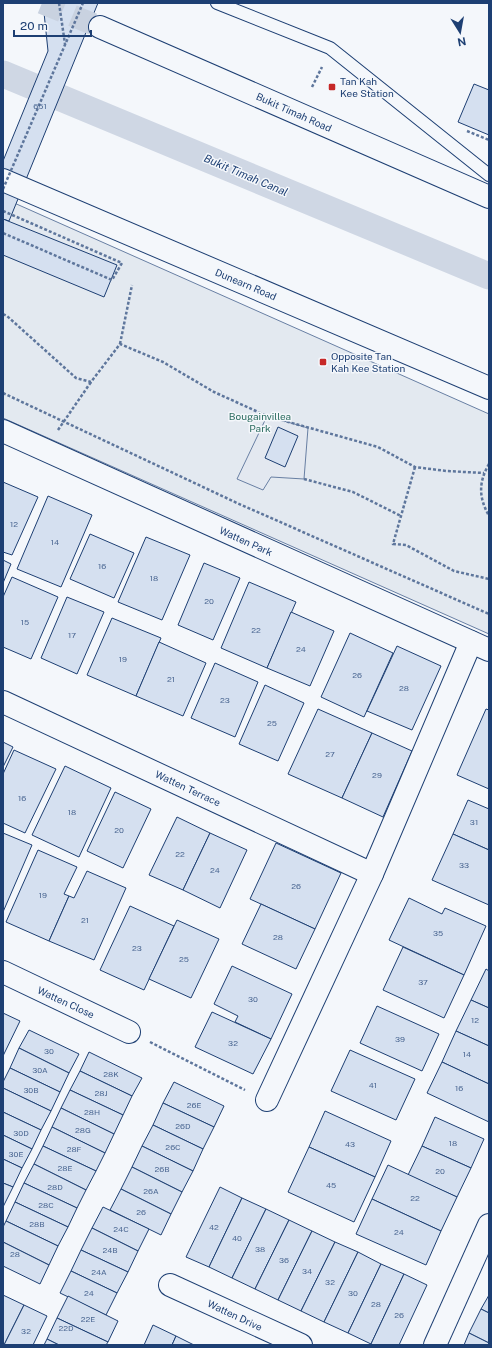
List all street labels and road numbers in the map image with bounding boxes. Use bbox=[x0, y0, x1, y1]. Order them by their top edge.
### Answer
street label: Bukit Timah Road bbox=[254, 90, 334, 134]
street label: Dunearn Road bbox=[214, 266, 279, 302]
street label: Watten Park bbox=[218, 524, 275, 558]
street label: Watten Terrace bbox=[153, 768, 223, 808]
street label: Watten Close bbox=[36, 984, 97, 1021]
street label: Watten Drive bbox=[206, 1297, 265, 1333]

